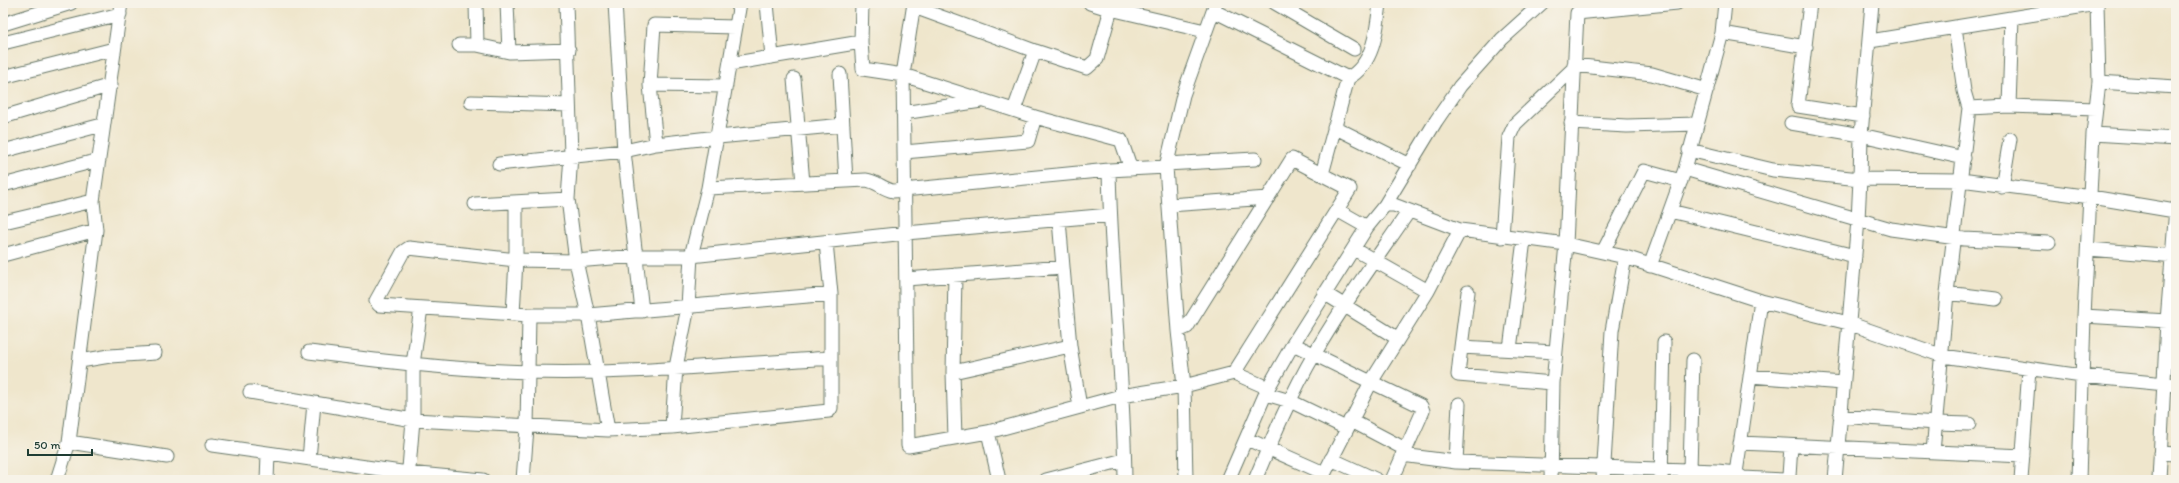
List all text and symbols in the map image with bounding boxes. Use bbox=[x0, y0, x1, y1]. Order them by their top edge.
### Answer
scale bar bbox=[28, 431, 92, 457]
text: 50 m bbox=[34, 438, 60, 452]

